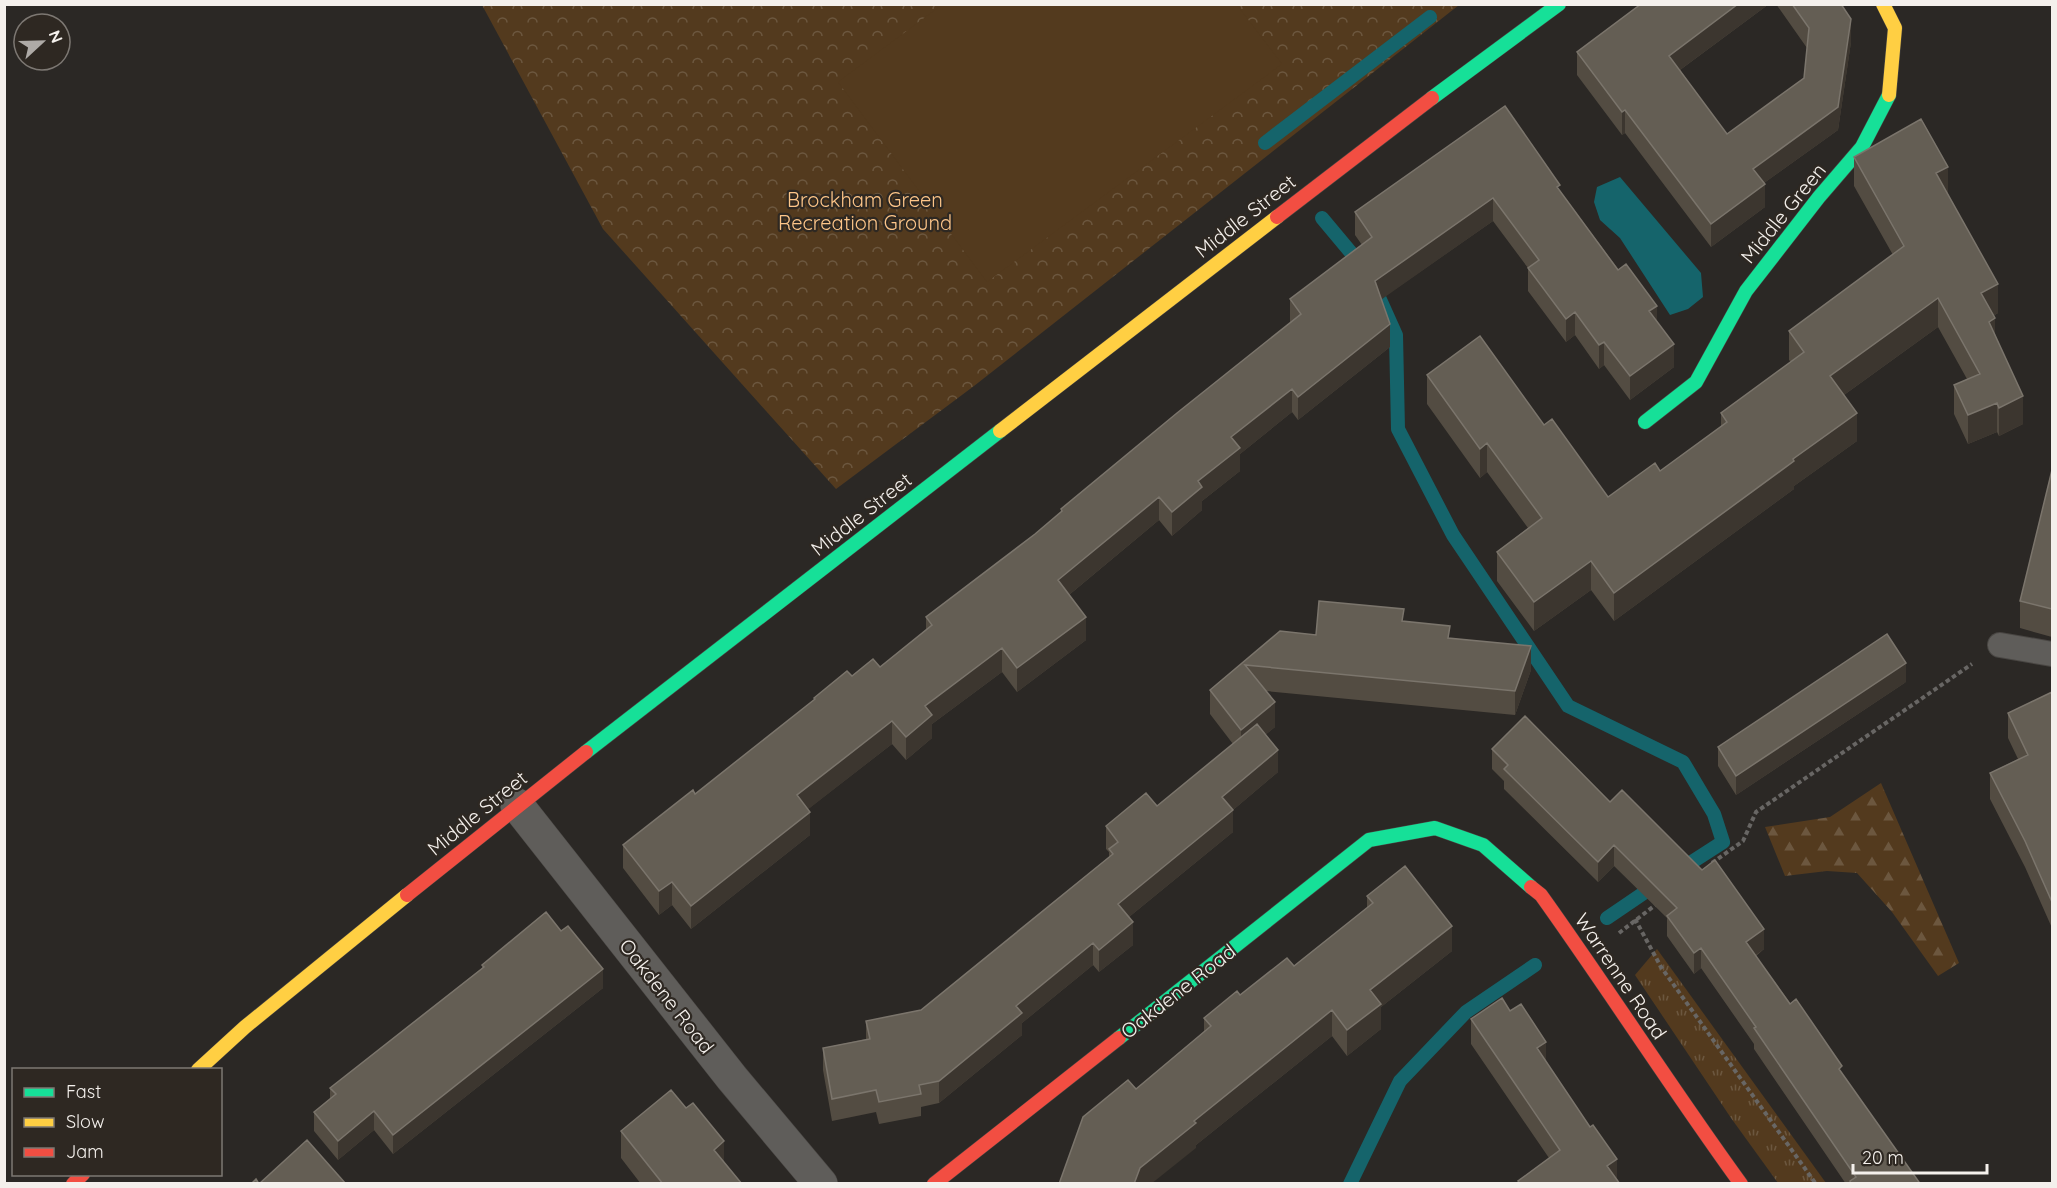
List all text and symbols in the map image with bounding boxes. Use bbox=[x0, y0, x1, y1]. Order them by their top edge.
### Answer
north arrow bbox=[12, 12, 72, 72]
text: N bbox=[44, 27, 67, 46]
street label: Middle Green bbox=[1735, 158, 1831, 268]
street label: Middle Street bbox=[1190, 169, 1300, 263]
park label: Brockham Green Recreation Ground bbox=[778, 187, 952, 235]
street label: Middle Street bbox=[806, 467, 916, 561]
street label: Middle Street bbox=[422, 765, 532, 861]
street label: Warrenne Road bbox=[1570, 908, 1672, 1044]
street label: Oakdene Road bbox=[614, 934, 720, 1058]
street label: Oakdene Road bbox=[1116, 938, 1240, 1044]
legend bbox=[12, 1068, 222, 1176]
text: Fast bbox=[66, 1080, 101, 1103]
text: Slow bbox=[66, 1110, 104, 1133]
scale bar bbox=[1853, 1137, 1986, 1175]
text: Jam bbox=[66, 1140, 104, 1163]
text: 20 m bbox=[1862, 1146, 1904, 1169]

